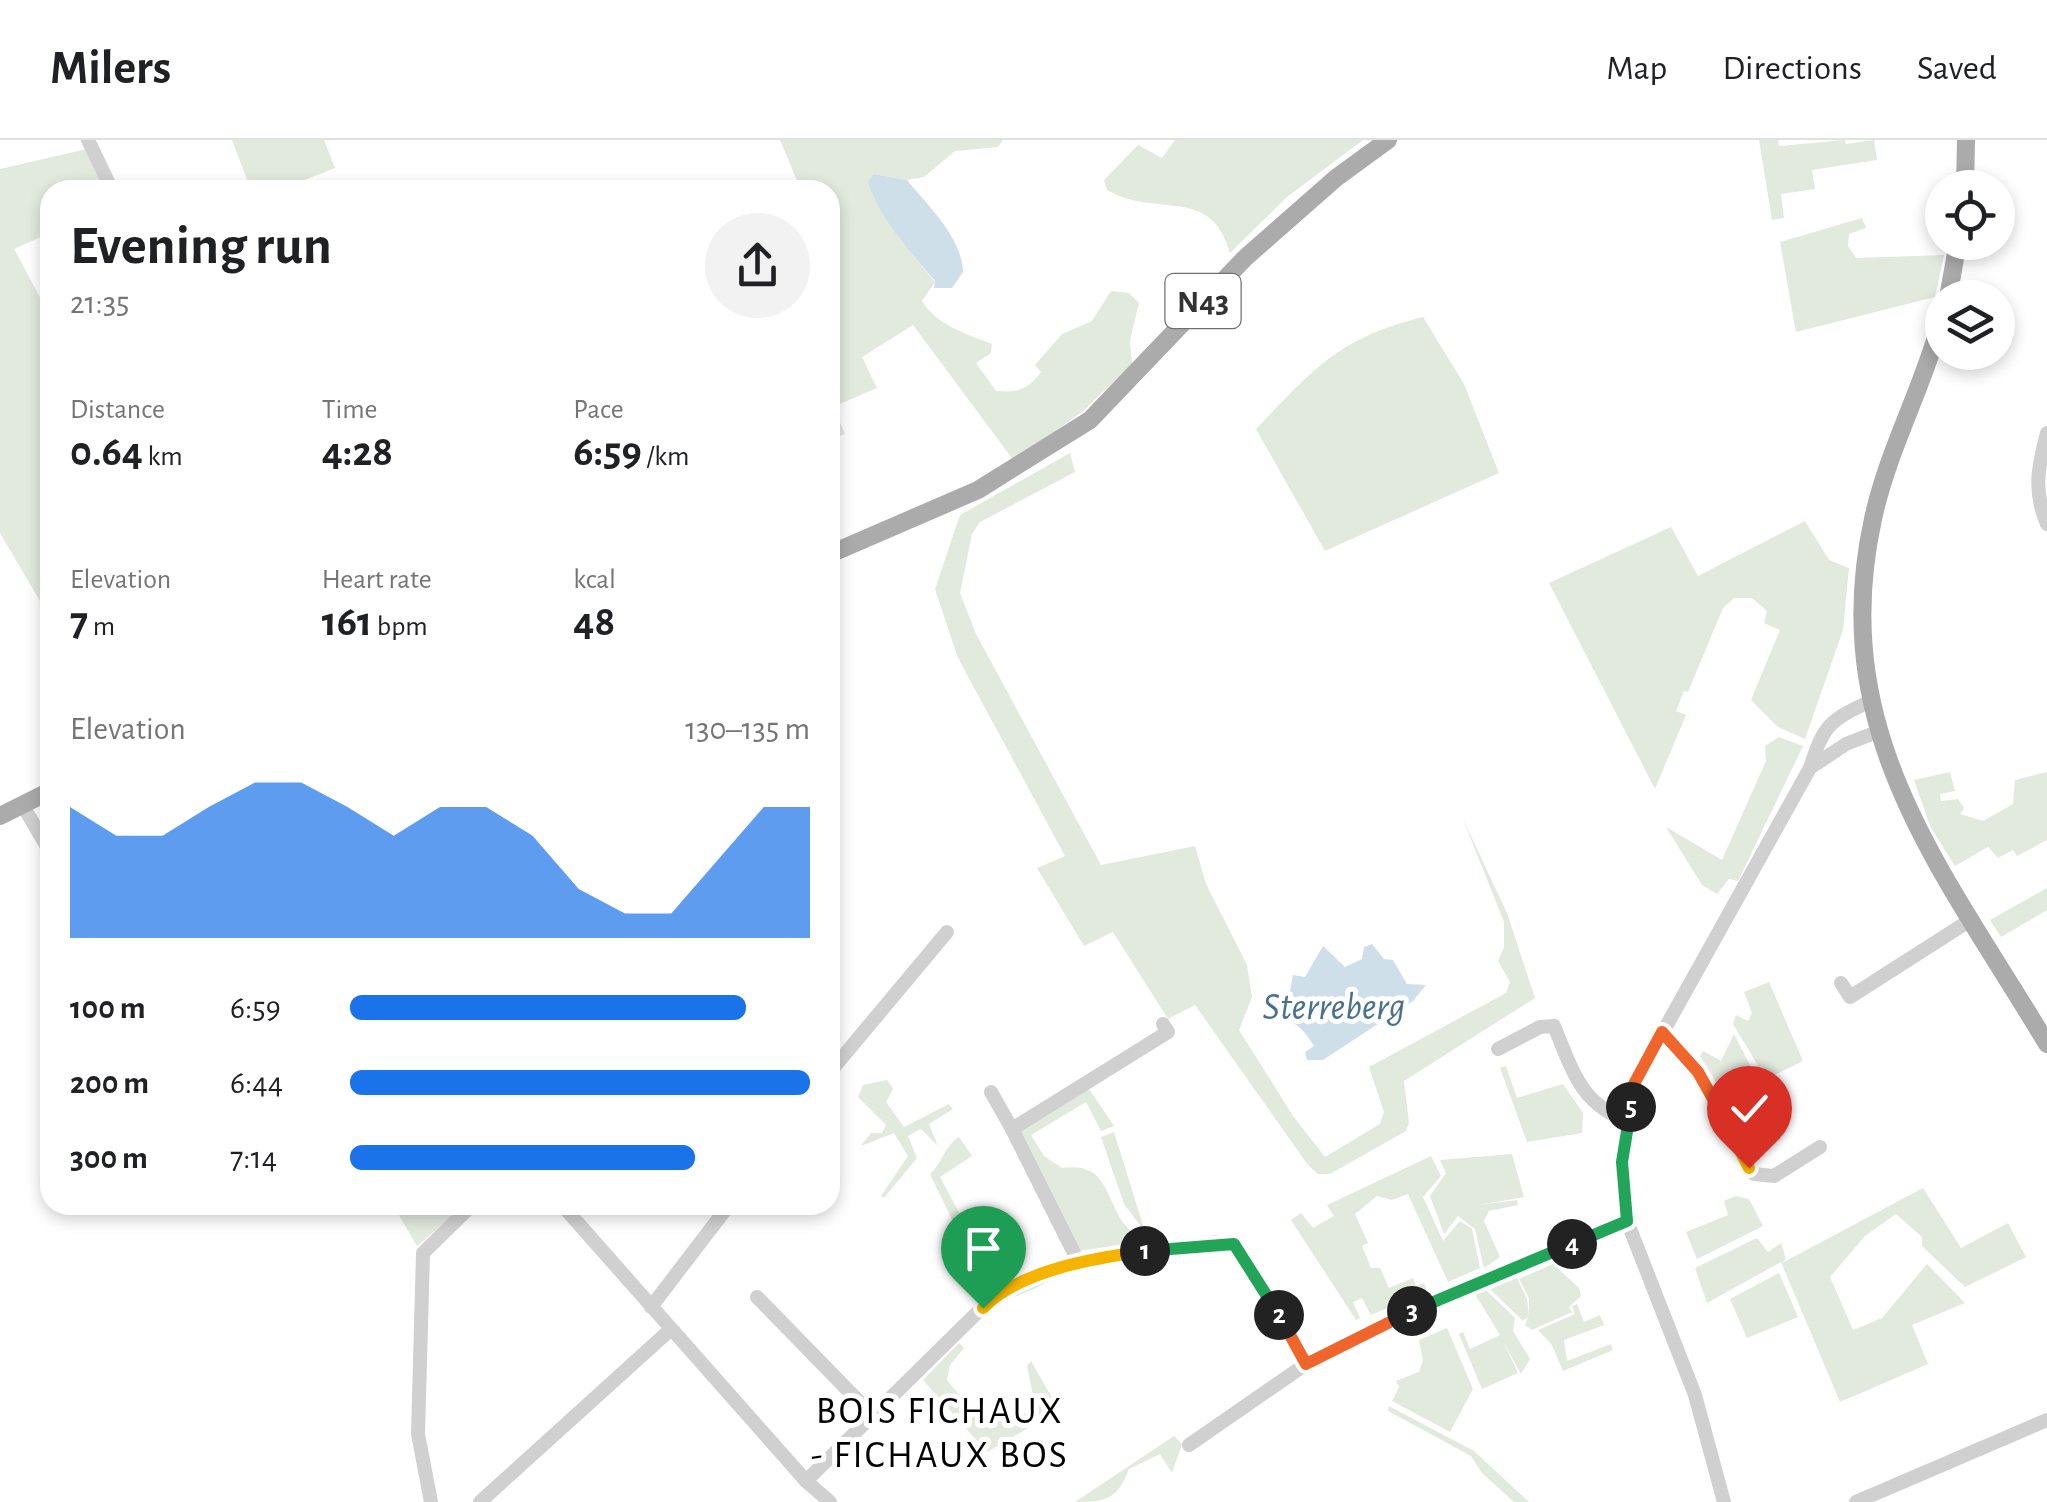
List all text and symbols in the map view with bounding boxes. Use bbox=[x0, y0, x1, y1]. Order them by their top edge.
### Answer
text: Milers bbox=[50, 45, 171, 93]
text: Map bbox=[1606, 51, 1667, 86]
text: Directions bbox=[1722, 51, 1862, 86]
text: Saved bbox=[1917, 51, 1997, 86]
map controls bbox=[1925, 170, 2015, 370]
button: locate bbox=[1925, 170, 2015, 260]
button: share bbox=[705, 213, 810, 318]
text: Evening run bbox=[70, 219, 332, 274]
road number: N43 bbox=[1166, 274, 1240, 328]
button: layers bbox=[1925, 280, 2015, 370]
text: 21:35 bbox=[70, 287, 129, 319]
text: Distance bbox=[70, 396, 165, 424]
text: Time bbox=[322, 396, 377, 424]
text: Pace bbox=[573, 396, 624, 424]
text: 0.64 bbox=[70, 431, 143, 473]
text: 4:28 bbox=[322, 431, 393, 473]
text: 6:59 bbox=[573, 431, 642, 473]
text: km bbox=[143, 443, 183, 471]
text: /km bbox=[642, 443, 690, 471]
text: Elevation bbox=[70, 566, 171, 594]
text: Heart rate bbox=[322, 566, 432, 594]
text: kcal bbox=[573, 566, 616, 594]
text: 7 bbox=[70, 601, 88, 643]
text: 161 bbox=[322, 601, 372, 643]
text: 48 bbox=[573, 601, 615, 643]
text: m bbox=[88, 613, 115, 641]
text: bpm bbox=[372, 613, 428, 641]
text: Elevation bbox=[70, 713, 186, 745]
text: 130–135 m bbox=[685, 713, 810, 745]
water label: Sterreberg bbox=[1263, 989, 1405, 1027]
text: 100 m bbox=[70, 992, 146, 1024]
text: 6:59 bbox=[230, 992, 281, 1024]
pin bbox=[1707, 1066, 1792, 1169]
text: 200 m bbox=[70, 1067, 149, 1099]
text: 6:44 bbox=[230, 1067, 283, 1099]
icon: check bbox=[1722, 1081, 1777, 1136]
pin: 5 bbox=[1606, 1082, 1656, 1132]
text: 5 bbox=[1625, 1093, 1637, 1121]
text: 300 m bbox=[70, 1142, 148, 1174]
text: 7:14 bbox=[230, 1142, 277, 1174]
pin bbox=[941, 1206, 1026, 1309]
pin: 4 bbox=[1547, 1219, 1597, 1269]
icon: arrive bbox=[956, 1221, 1011, 1276]
pin: 1 bbox=[1120, 1226, 1170, 1276]
text: 4 bbox=[1565, 1230, 1579, 1258]
text: 1 bbox=[1140, 1237, 1150, 1265]
pin: 3 bbox=[1387, 1286, 1437, 1336]
pin: 2 bbox=[1254, 1290, 1304, 1340]
text: 3 bbox=[1406, 1297, 1418, 1325]
text: 2 bbox=[1272, 1301, 1286, 1329]
district label: BOIS FICHAUX - FICHAUX BOS bbox=[811, 1393, 1069, 1475]

